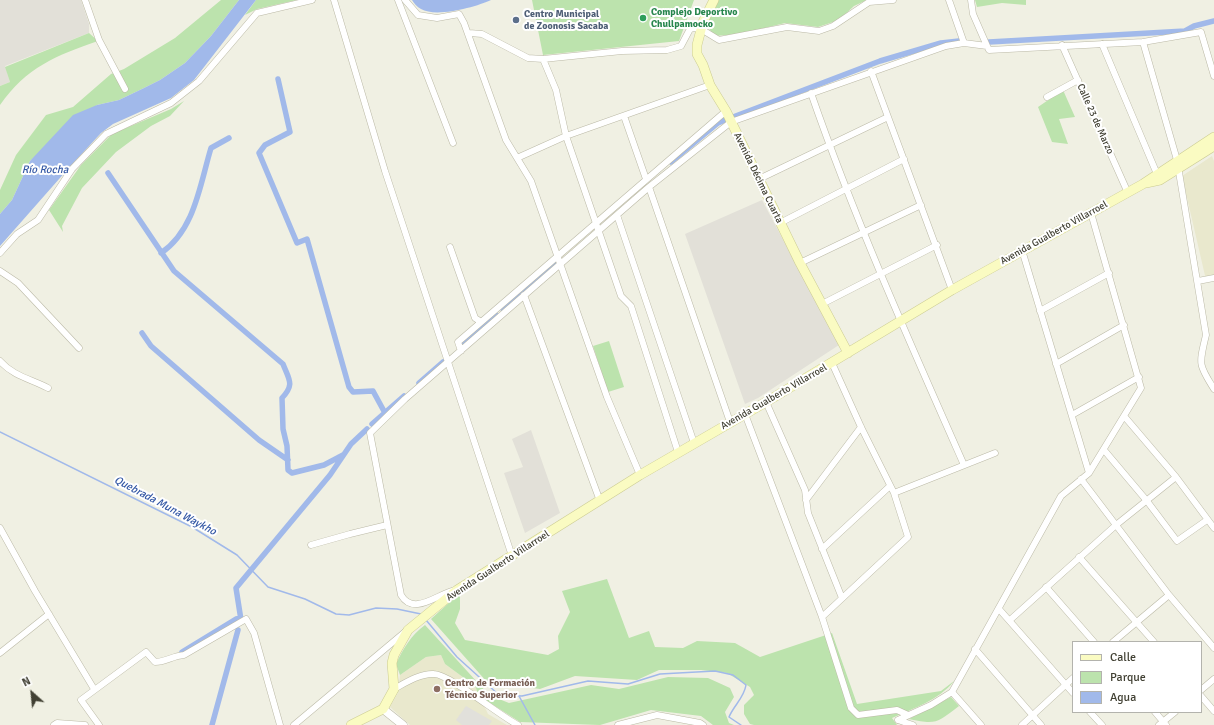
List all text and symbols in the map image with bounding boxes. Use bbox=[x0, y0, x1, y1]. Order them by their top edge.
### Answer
place label: Complejo Deportivo Chullpamocko bbox=[651, 6, 737, 30]
place label: Centro Municipal de Zoonosis Sacaba bbox=[524, 8, 608, 32]
marker: Complejo Deportivo Chullpamocko bbox=[638, 13, 648, 23]
marker: Centro Municipal de Zoonosis Sacaba bbox=[511, 15, 521, 25]
street label: Calle 23 de Marzo bbox=[1074, 82, 1116, 156]
street label: Avenida Décima Cuarta bbox=[731, 131, 785, 225]
water label: Río Rocha bbox=[22, 163, 68, 177]
street label: Avenida Gualberto Villarroel bbox=[998, 199, 1110, 267]
street label: Avenida Gualberto Villarroel bbox=[719, 362, 829, 432]
water label: Quebrada Muna Waykho bbox=[112, 474, 218, 538]
street label: Avenida Gualberto Villarroel bbox=[444, 528, 552, 604]
legend bbox=[1072, 641, 1202, 713]
text: Calle bbox=[1110, 650, 1136, 665]
text: Parque bbox=[1110, 670, 1146, 685]
north arrow bbox=[12, 673, 52, 713]
text: N bbox=[20, 674, 33, 689]
place label: Centro de Formación Técnico Superior bbox=[445, 677, 535, 700]
marker: Centro de Formación Técnico Superior bbox=[432, 684, 442, 694]
text: Agua bbox=[1110, 690, 1136, 705]

